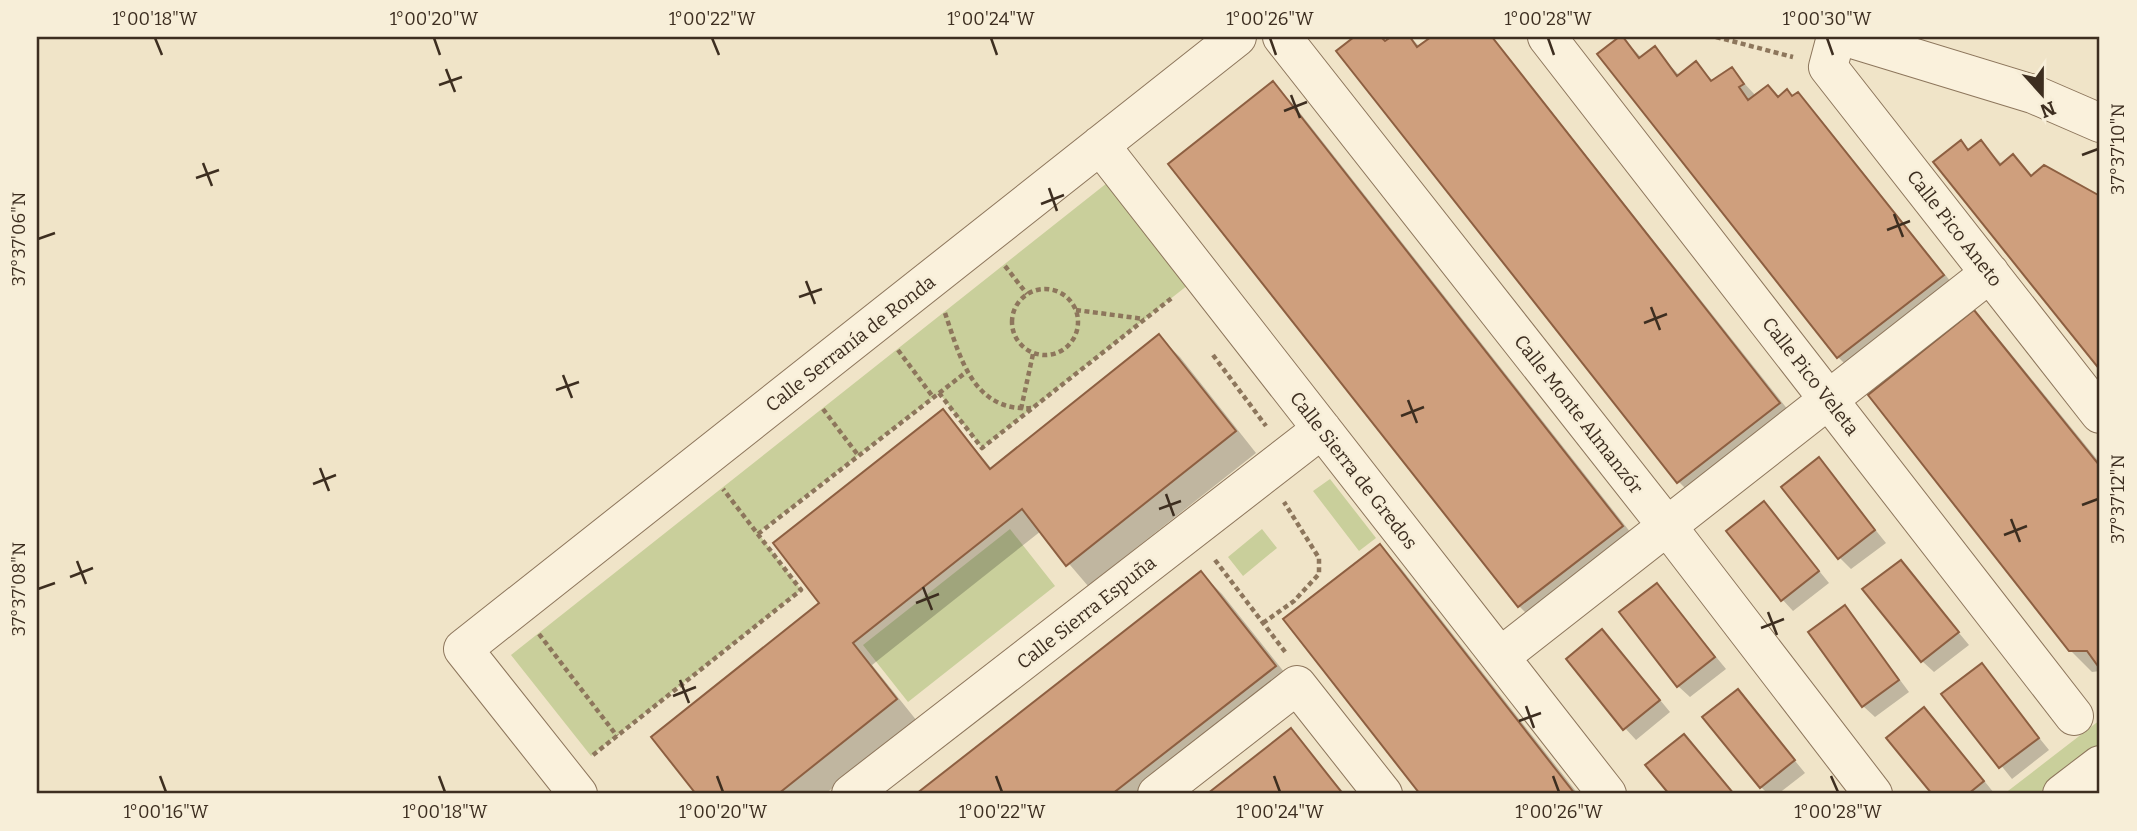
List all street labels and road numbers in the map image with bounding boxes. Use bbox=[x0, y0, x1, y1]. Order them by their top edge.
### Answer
street label: Calle Pico Aneto bbox=[1902, 166, 2007, 291]
street label: Calle Serranía de Ronda bbox=[761, 270, 940, 417]
street label: Calle Pico Veleta bbox=[1757, 313, 1864, 440]
street label: Calle Monte Almanzór bbox=[1509, 330, 1648, 499]
street label: Calle Sierra de Gredos bbox=[1285, 387, 1422, 554]
street label: Calle Sierra Espuña bbox=[1012, 550, 1161, 674]

